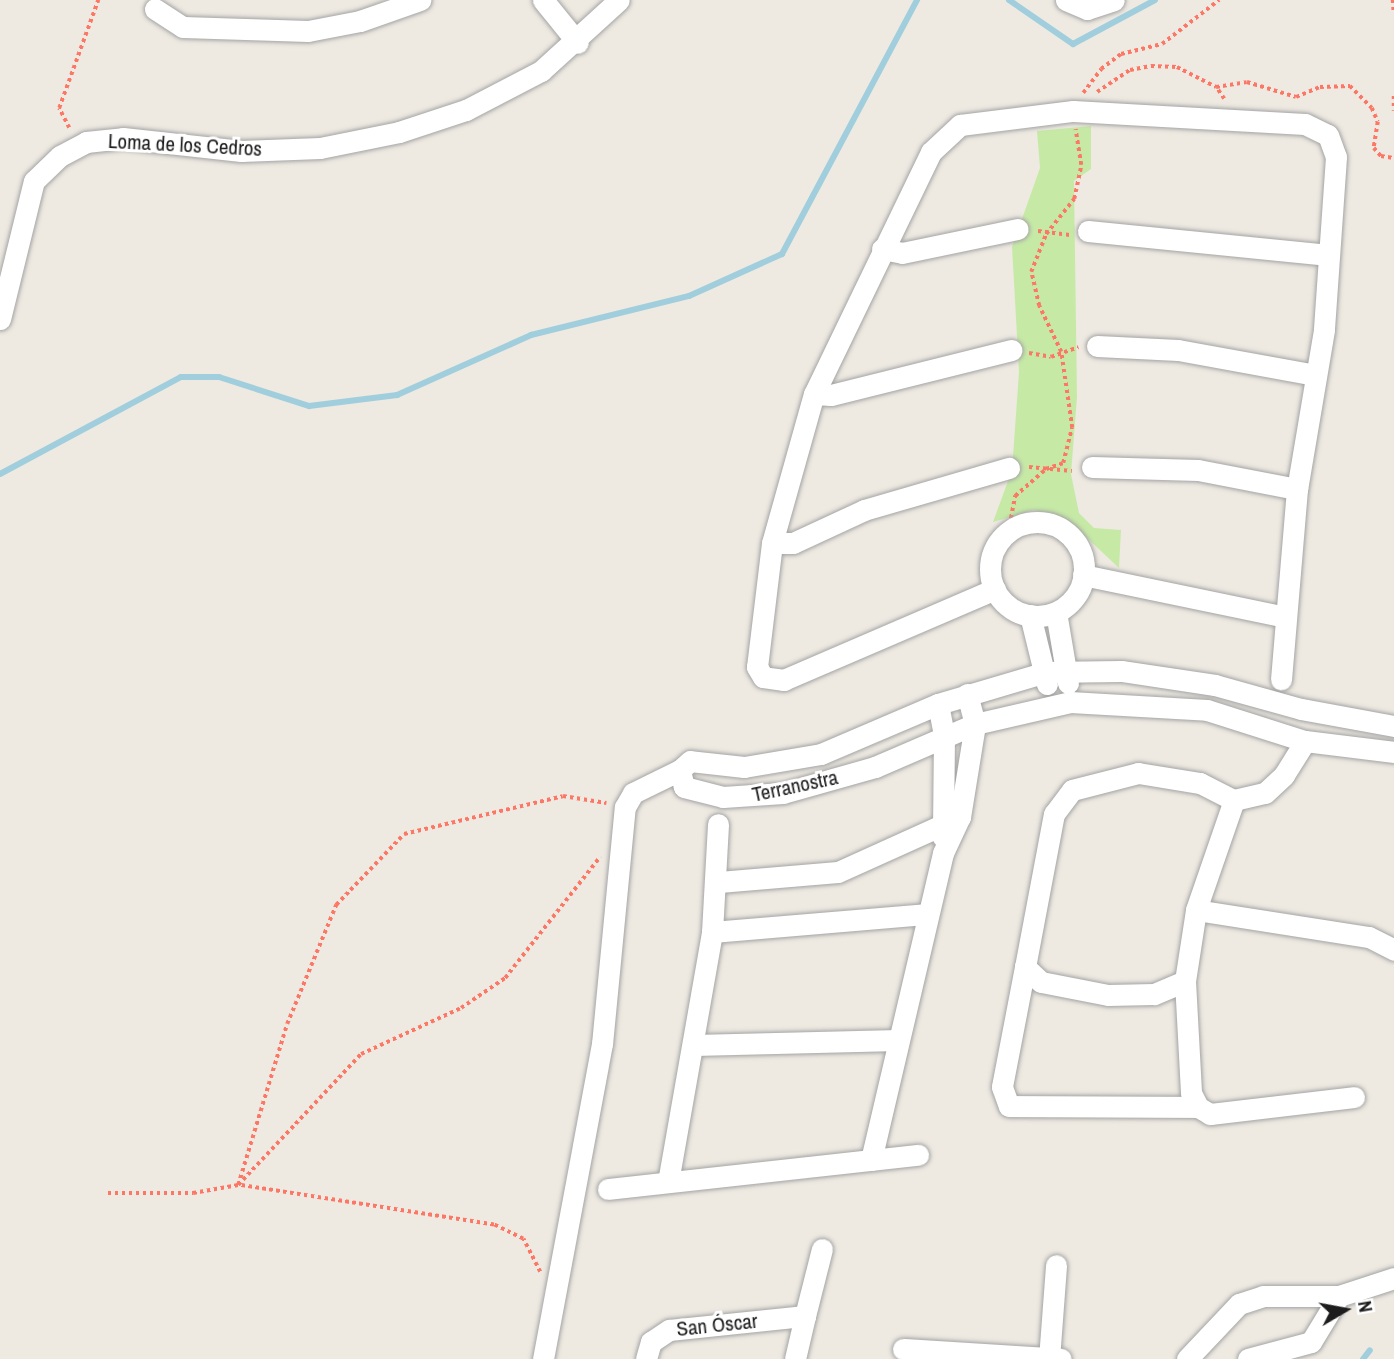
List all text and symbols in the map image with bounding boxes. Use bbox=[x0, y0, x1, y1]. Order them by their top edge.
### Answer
street label: Loma de los Cedros bbox=[107, 128, 263, 162]
street label: Terranostra bbox=[750, 765, 840, 807]
north arrow bbox=[1310, 1275, 1380, 1345]
text: N bbox=[1352, 1299, 1379, 1314]
street label: San Óscar bbox=[675, 1308, 759, 1342]

